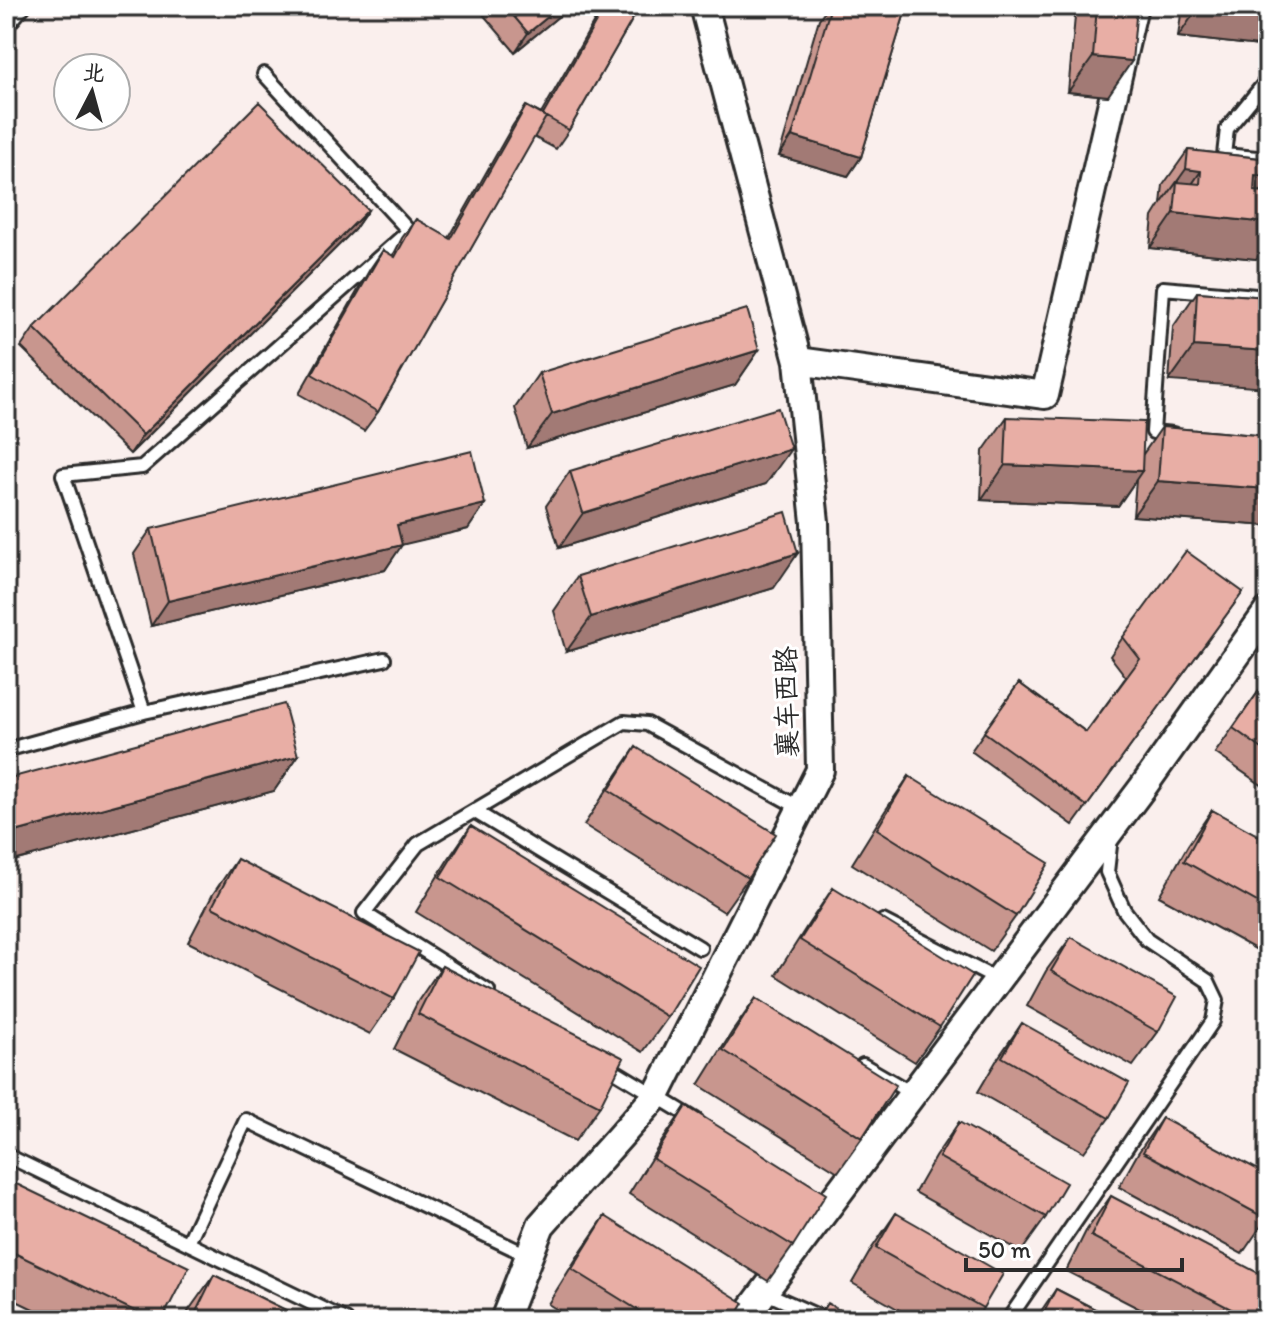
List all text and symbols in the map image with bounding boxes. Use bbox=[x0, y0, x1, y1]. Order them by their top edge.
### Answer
north arrow bbox=[52, 52, 132, 132]
text: 北 bbox=[82, 58, 106, 87]
street label: 襄车西路 bbox=[768, 646, 804, 758]
scale bar bbox=[966, 1222, 1182, 1272]
text: 50 m bbox=[978, 1235, 1031, 1264]

